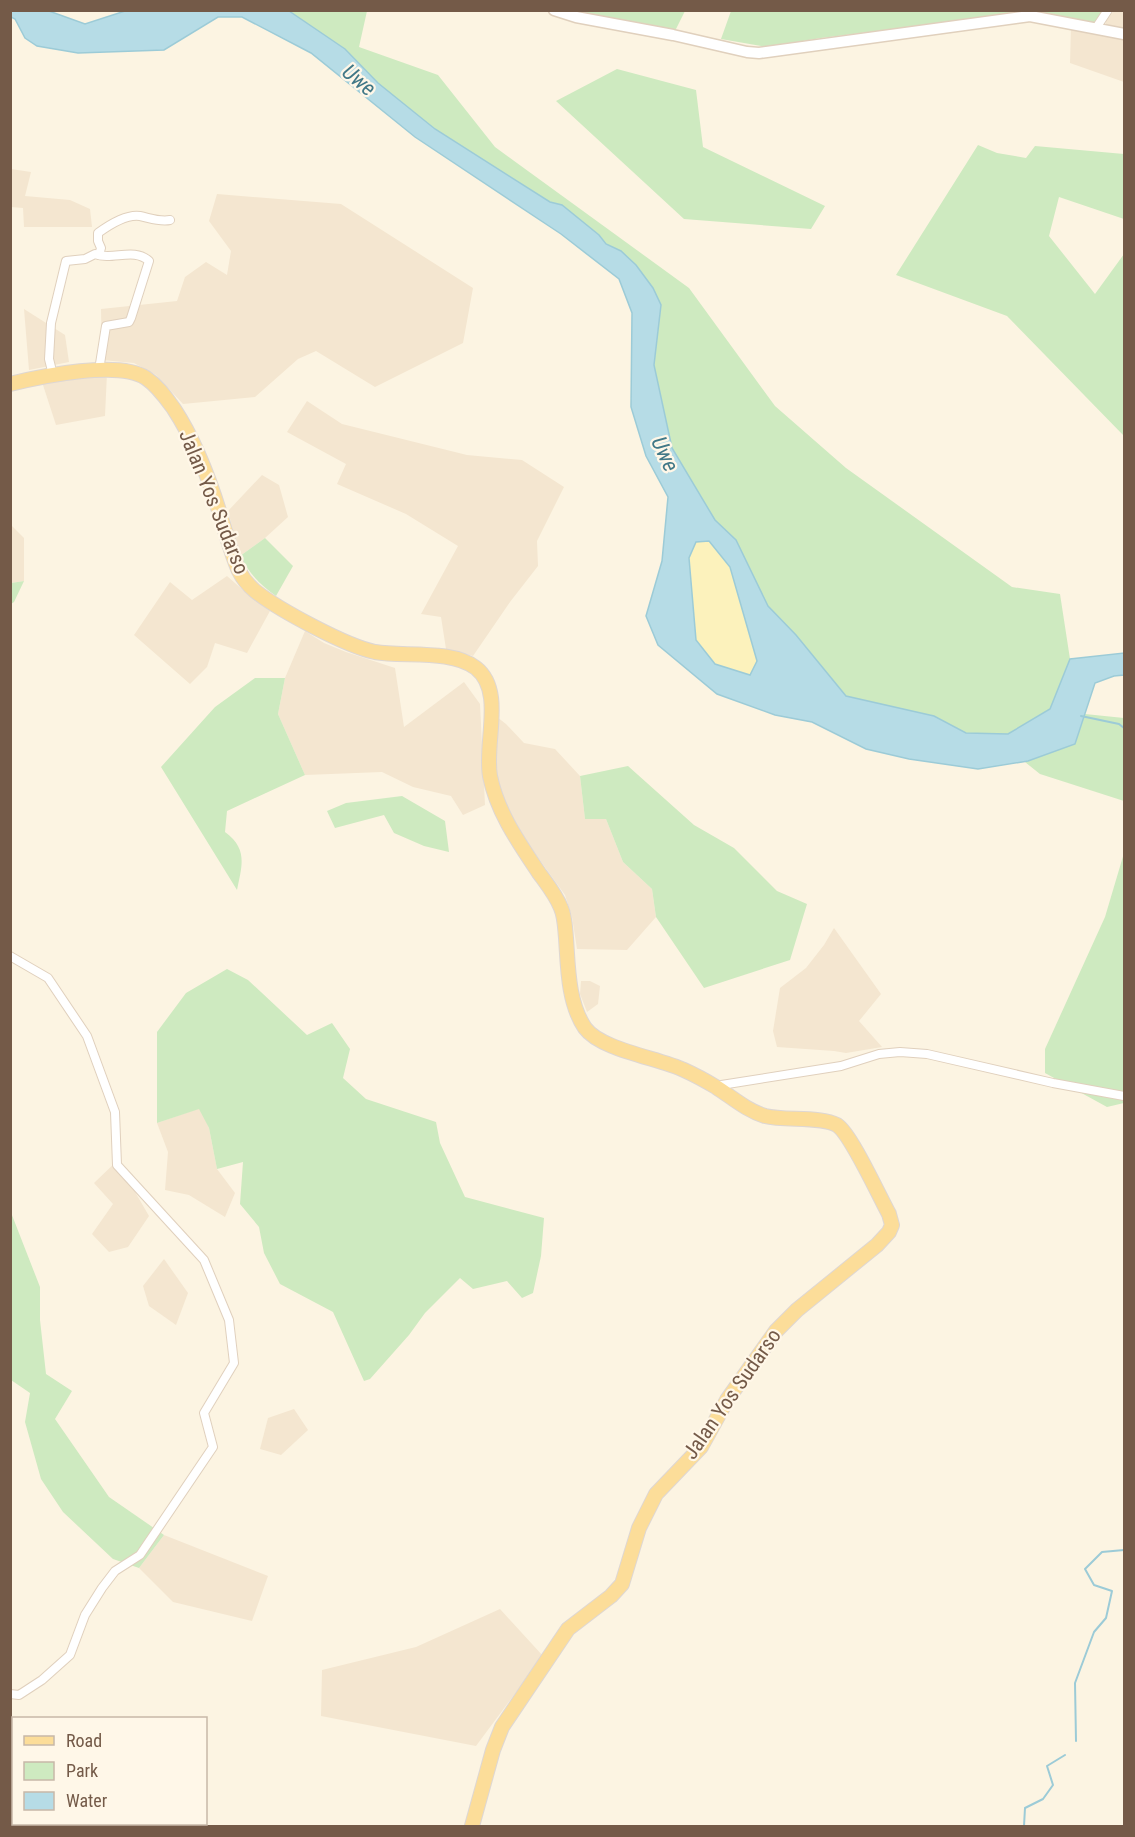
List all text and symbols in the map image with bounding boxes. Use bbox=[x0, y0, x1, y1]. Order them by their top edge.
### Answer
water label: Uwe bbox=[337, 59, 381, 101]
street label: Jalan Yos Sudarso bbox=[174, 426, 254, 578]
water label: Uwe bbox=[646, 432, 684, 476]
street label: Jalan Yos Sudarso bbox=[678, 1324, 786, 1464]
legend bbox=[12, 1717, 207, 1825]
text: Road bbox=[66, 1730, 102, 1751]
text: Park bbox=[66, 1760, 98, 1781]
text: Water bbox=[66, 1790, 108, 1811]

